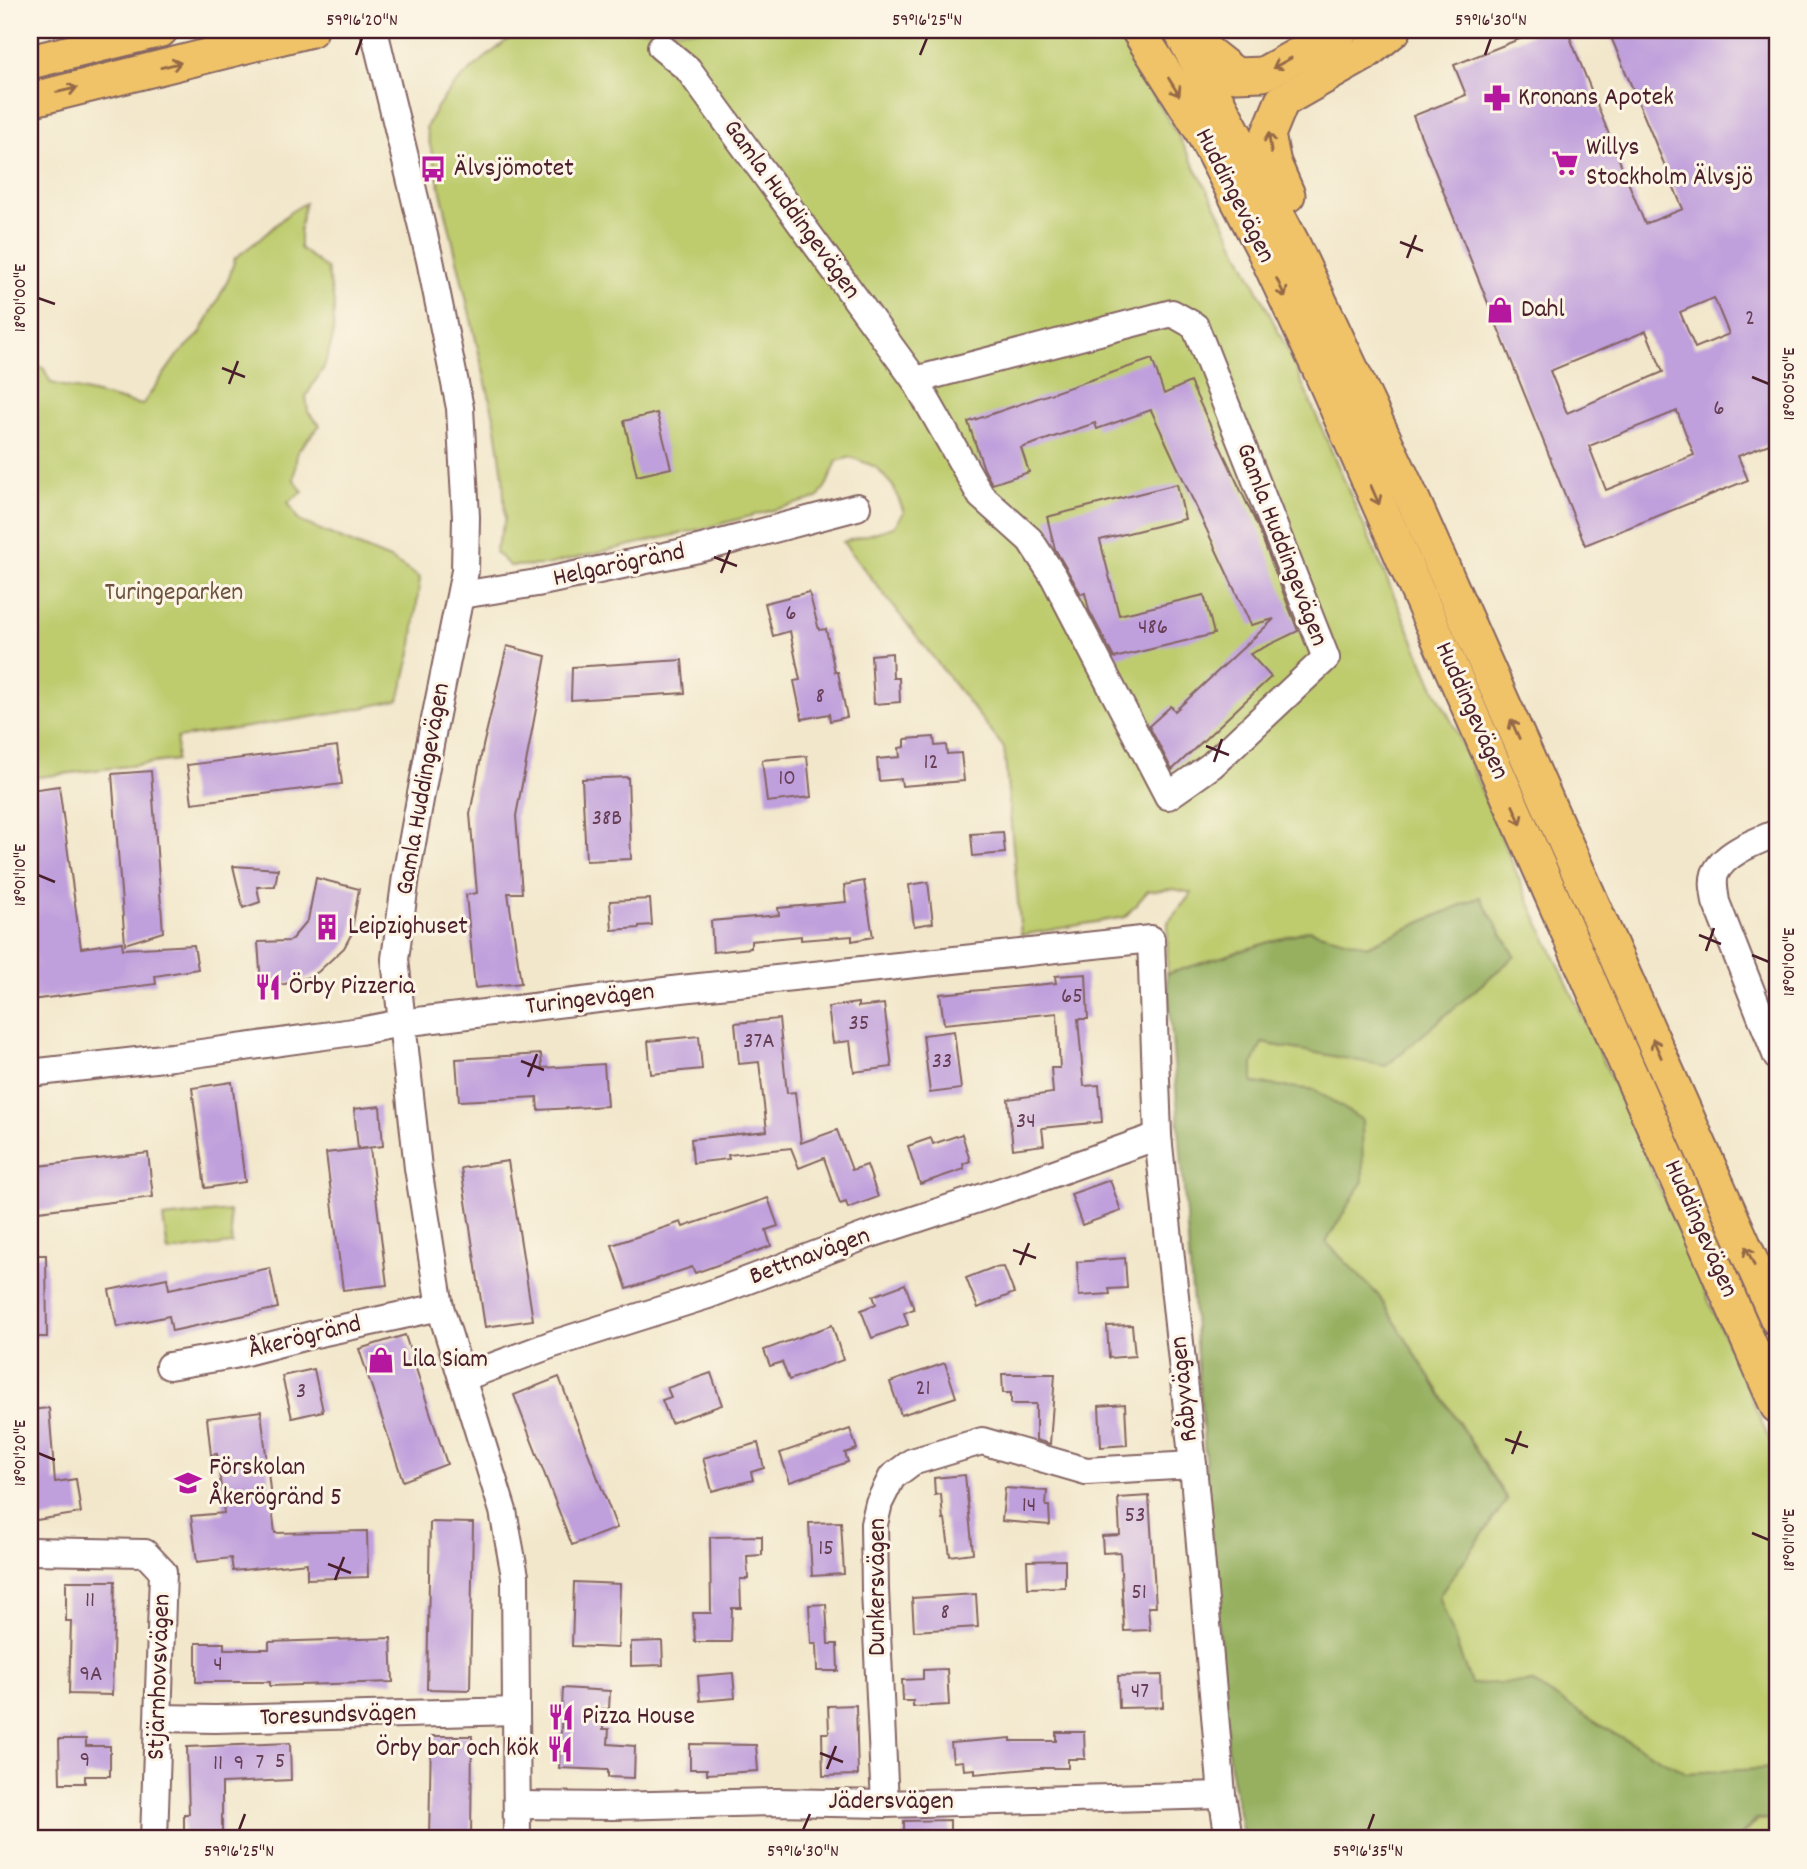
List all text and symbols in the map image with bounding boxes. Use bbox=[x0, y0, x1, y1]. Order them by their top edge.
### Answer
text: 59°16'20"N bbox=[326, 9, 398, 34]
text: 59°16'25"N bbox=[892, 9, 962, 34]
text: 59°16'30"N bbox=[1455, 9, 1527, 34]
one-way arrow bbox=[1273, 56, 1293, 70]
one-way arrow bbox=[159, 58, 182, 71]
one-way arrow bbox=[1168, 77, 1182, 97]
place label: Kronans Apotek bbox=[1518, 80, 1674, 117]
one-way arrow bbox=[55, 83, 78, 96]
pharmacy icon: Kronans Apotek bbox=[1482, 83, 1512, 113]
street label: Gamla Huddingevägen bbox=[713, 112, 869, 308]
street label: Huddingevägen bbox=[1184, 122, 1284, 270]
place label: Willys Stockholm Älvsjö bbox=[1586, 130, 1753, 197]
one-way arrow bbox=[1264, 133, 1277, 155]
supermarket icon: Willys Stockholm Älvsjö bbox=[1550, 148, 1580, 178]
place label: Älvsjömotet bbox=[454, 151, 574, 188]
bus stop icon: Älvsjömotet bbox=[418, 154, 448, 184]
text: 18°01'00"E bbox=[9, 264, 34, 332]
one-way arrow bbox=[1275, 277, 1288, 298]
place label: Dahl bbox=[1521, 292, 1565, 329]
shop icon: Dahl bbox=[1485, 295, 1515, 325]
house number: 2 bbox=[1745, 303, 1755, 336]
text: 18°00'50"E bbox=[1778, 348, 1803, 420]
house number: 6 bbox=[1713, 393, 1725, 426]
street label: Gamla Huddingevägen bbox=[1225, 438, 1337, 652]
one-way arrow bbox=[1369, 484, 1382, 506]
street label: Helgarögränd bbox=[550, 534, 688, 598]
park label: Turingeparken bbox=[105, 575, 243, 612]
house number: 6 bbox=[785, 598, 797, 631]
house number: 486 bbox=[1138, 612, 1168, 645]
street label: Huddingevägen bbox=[1424, 636, 1518, 786]
street label: Gamla Huddingevägen bbox=[387, 680, 461, 898]
house number: 8 bbox=[815, 681, 825, 714]
one-way arrow bbox=[1508, 718, 1521, 740]
house number: 12 bbox=[923, 747, 939, 780]
house number: 10 bbox=[778, 763, 796, 796]
house number: 38B bbox=[592, 803, 622, 836]
one-way arrow bbox=[1511, 804, 1524, 826]
text: 18°01'10"E bbox=[9, 844, 34, 906]
place label: Leipzighuset bbox=[348, 909, 468, 946]
building icon: Leipzighuset bbox=[312, 912, 342, 942]
text: 18°01'00"E bbox=[1778, 928, 1803, 996]
place label: Örby Pizzeria bbox=[289, 969, 416, 1006]
restaurant icon: Örby Pizzeria bbox=[253, 972, 283, 1002]
street label: Turingevägen bbox=[523, 974, 657, 1026]
house number: 65 bbox=[1061, 981, 1083, 1014]
house number: 35 bbox=[849, 1008, 869, 1041]
house number: 37A bbox=[743, 1026, 775, 1059]
one-way arrow bbox=[1650, 1038, 1663, 1060]
house number: 33 bbox=[932, 1046, 952, 1079]
house number: 34 bbox=[1016, 1106, 1036, 1139]
street label: Huddingevägen bbox=[1653, 1154, 1747, 1304]
street label: Bettnavägen bbox=[745, 1218, 875, 1296]
one-way arrow bbox=[1743, 1246, 1756, 1268]
street label: Åkerögränd bbox=[245, 1306, 365, 1370]
street label: Råbyvägen bbox=[1161, 1334, 1209, 1444]
place label: Lila Siam bbox=[402, 1342, 488, 1379]
shop icon: Lila Siam bbox=[366, 1345, 396, 1375]
house number: 21 bbox=[915, 1373, 931, 1406]
house number: 3 bbox=[296, 1376, 306, 1409]
text: 18°01'20"E bbox=[9, 1420, 34, 1486]
place label: Förskolan Åkerögränd 5 bbox=[209, 1450, 342, 1517]
school or university icon: Förskolan Åkerögränd 5 bbox=[173, 1468, 203, 1498]
house number: 14 bbox=[1022, 1490, 1036, 1523]
house number: 53 bbox=[1125, 1500, 1145, 1533]
text: 18°01'10"E bbox=[1778, 1509, 1803, 1571]
street label: Dunkersvägen bbox=[860, 1518, 897, 1656]
house number: 15 bbox=[818, 1533, 834, 1566]
house number: 51 bbox=[1131, 1577, 1147, 1610]
house number: 11 bbox=[85, 1585, 95, 1618]
street label: Stjärnhovsvägen bbox=[139, 1593, 181, 1761]
house number: 8 bbox=[940, 1597, 950, 1630]
house number: 4 bbox=[213, 1649, 223, 1682]
house number: 9A bbox=[79, 1659, 103, 1692]
house number: 47 bbox=[1131, 1676, 1149, 1709]
street label: Toresundsvägen bbox=[259, 1695, 417, 1737]
place label: Pizza House bbox=[582, 1699, 695, 1736]
restaurant icon: Pizza House bbox=[546, 1702, 576, 1732]
place label: Örby bar och kök bbox=[376, 1731, 539, 1768]
restaurant icon: Örby bar och kök bbox=[545, 1734, 575, 1764]
house number: 9 bbox=[80, 1745, 90, 1778]
house number: 5 bbox=[275, 1746, 285, 1779]
house number: 7 bbox=[256, 1747, 264, 1780]
house number: 11 bbox=[213, 1748, 223, 1781]
house number: 9 bbox=[234, 1748, 244, 1781]
street label: Jädersvägen bbox=[828, 1784, 954, 1821]
text: 59°16'25"N bbox=[204, 1840, 274, 1865]
text: 59°16'30"N bbox=[767, 1840, 839, 1865]
text: 59°16'35"N bbox=[1333, 1840, 1403, 1865]

